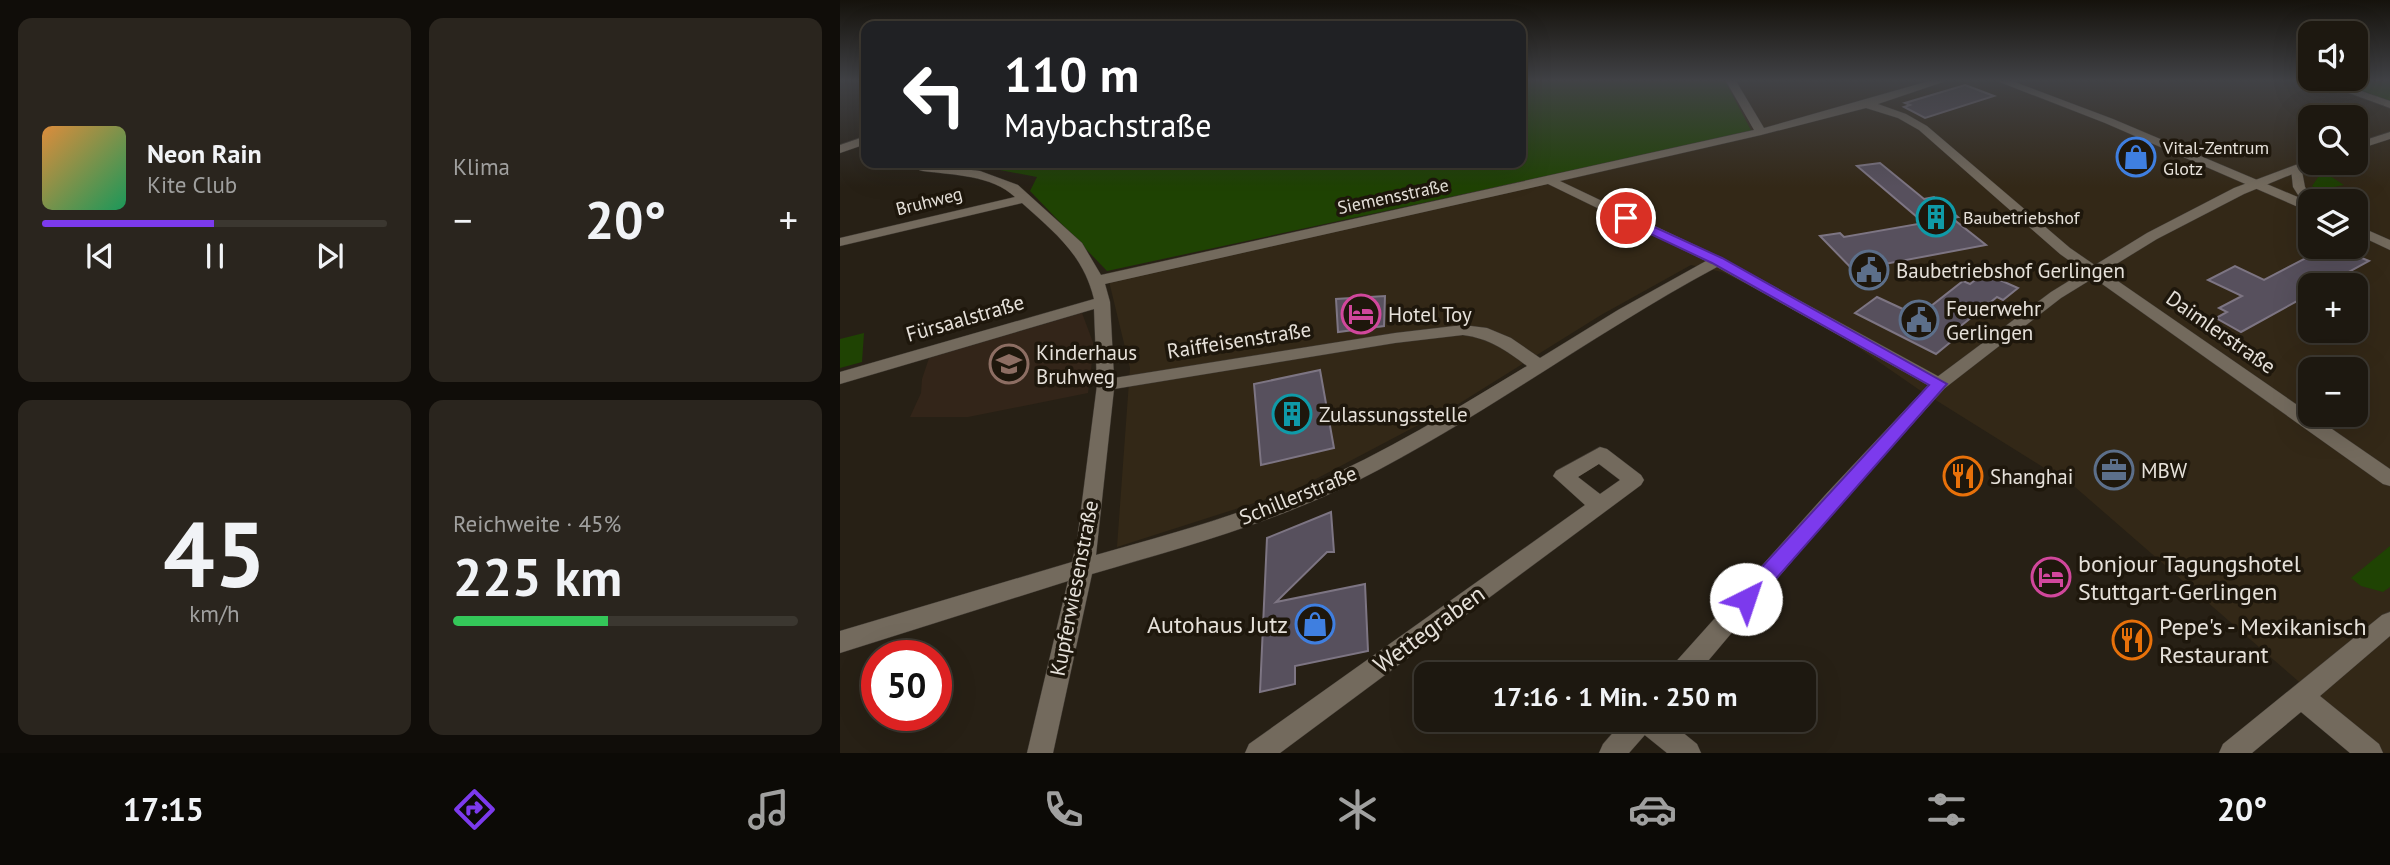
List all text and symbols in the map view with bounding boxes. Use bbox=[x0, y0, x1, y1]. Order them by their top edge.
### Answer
map controls bbox=[2298, 21, 2368, 427]
button: sound bbox=[2298, 21, 2368, 91]
text: 110 m bbox=[1004, 42, 1139, 106]
icon: left bbox=[889, 49, 980, 140]
text: Maybachstraße bbox=[1004, 104, 1211, 146]
button: search bbox=[2298, 105, 2368, 175]
shop icon: Vital-Zentrum Glotz bbox=[2115, 136, 2157, 178]
place label: Vital-Zentrum Glotz bbox=[2162, 136, 2269, 180]
text: Neon Rain bbox=[147, 137, 262, 170]
text: Klima bbox=[453, 152, 510, 181]
text: Kite Club bbox=[147, 170, 237, 199]
street label: Siemensstraße bbox=[1335, 173, 1451, 219]
street label: Bruhweg bbox=[893, 182, 965, 220]
text: 20° bbox=[585, 186, 666, 253]
pin bbox=[1596, 188, 1656, 248]
button: layers bbox=[2298, 189, 2368, 259]
text: − bbox=[453, 195, 472, 244]
text: + bbox=[779, 195, 798, 244]
building icon: Baubetriebshof bbox=[1915, 196, 1957, 238]
icon: arrive bbox=[1607, 199, 1645, 237]
place label: Baubetriebshof bbox=[1963, 206, 2081, 229]
icon: previous bbox=[81, 237, 119, 275]
icon: pause bbox=[196, 237, 234, 275]
icon: next bbox=[311, 237, 349, 275]
public building icon: Baubetriebshof Gerlingen bbox=[1848, 249, 1890, 291]
place label: Baubetriebshof Gerlingen bbox=[1896, 257, 2125, 284]
button: + bbox=[2298, 273, 2368, 343]
street label: Daimlerstraße bbox=[2161, 284, 2281, 380]
street label: Fürsaalstraße bbox=[903, 288, 1027, 348]
hotel icon: Hotel Toy bbox=[1340, 293, 1382, 335]
place label: Feuerwehr Gerlingen bbox=[1946, 295, 2041, 346]
public building icon: Feuerwehr Gerlingen bbox=[1898, 299, 1940, 341]
place label: Hotel Toy bbox=[1388, 301, 1472, 328]
street label: Raiffeisenstraße bbox=[1165, 315, 1313, 365]
place label: Kinderhaus Bruhweg bbox=[1036, 339, 1137, 390]
school or university icon: Kinderhaus Bruhweg bbox=[988, 343, 1030, 385]
button: − bbox=[2298, 357, 2368, 427]
building icon: Zulassungsstelle bbox=[1271, 393, 1313, 435]
place label: Zulassungsstelle bbox=[1319, 401, 1468, 428]
office icon: MBW bbox=[2093, 449, 2135, 491]
restaurant icon: Shanghai bbox=[1942, 455, 1984, 497]
place label: MBW bbox=[2141, 457, 2188, 484]
street label: Schillerstraße bbox=[1235, 459, 1361, 531]
place label: Shanghai bbox=[1990, 463, 2073, 490]
text: 45 bbox=[163, 494, 266, 612]
street label: Kupferwiesenstraße bbox=[1044, 498, 1104, 678]
text: Reichweite · 45% bbox=[453, 509, 621, 538]
text: 225 km bbox=[453, 543, 622, 610]
place label: bonjour Tagungshotel Stuttgart-Gerlingen bbox=[2078, 548, 2301, 607]
hotel icon: bonjour Tagungshotel Stuttgart-Gerlingen bbox=[2030, 556, 2072, 598]
position arrow bbox=[1709, 562, 1783, 636]
street label: Wettegraben bbox=[1367, 578, 1491, 680]
text: km/h bbox=[189, 599, 240, 628]
shop icon: Autohaus Jutz bbox=[1294, 603, 1336, 645]
place label: Autohaus Jutz bbox=[1147, 609, 1288, 640]
place label: Pepe's - Mexikanisch Restaurant bbox=[2159, 611, 2367, 670]
restaurant icon: Pepe's - Mexikanisch Restaurant bbox=[2111, 619, 2153, 661]
speed limit sign: 50 bbox=[861, 640, 952, 731]
text: 17:16 · 1 Min. · 250 m bbox=[1492, 680, 1738, 713]
icon: directions bbox=[450, 785, 499, 834]
icon: music bbox=[744, 785, 793, 834]
icon: phone bbox=[1039, 785, 1088, 834]
icon: climate bbox=[1333, 785, 1382, 834]
icon: car bbox=[1628, 785, 1677, 834]
icon: filters bbox=[1922, 785, 1971, 834]
text: 17:15 bbox=[123, 788, 204, 830]
text: 20° bbox=[2217, 788, 2267, 830]

